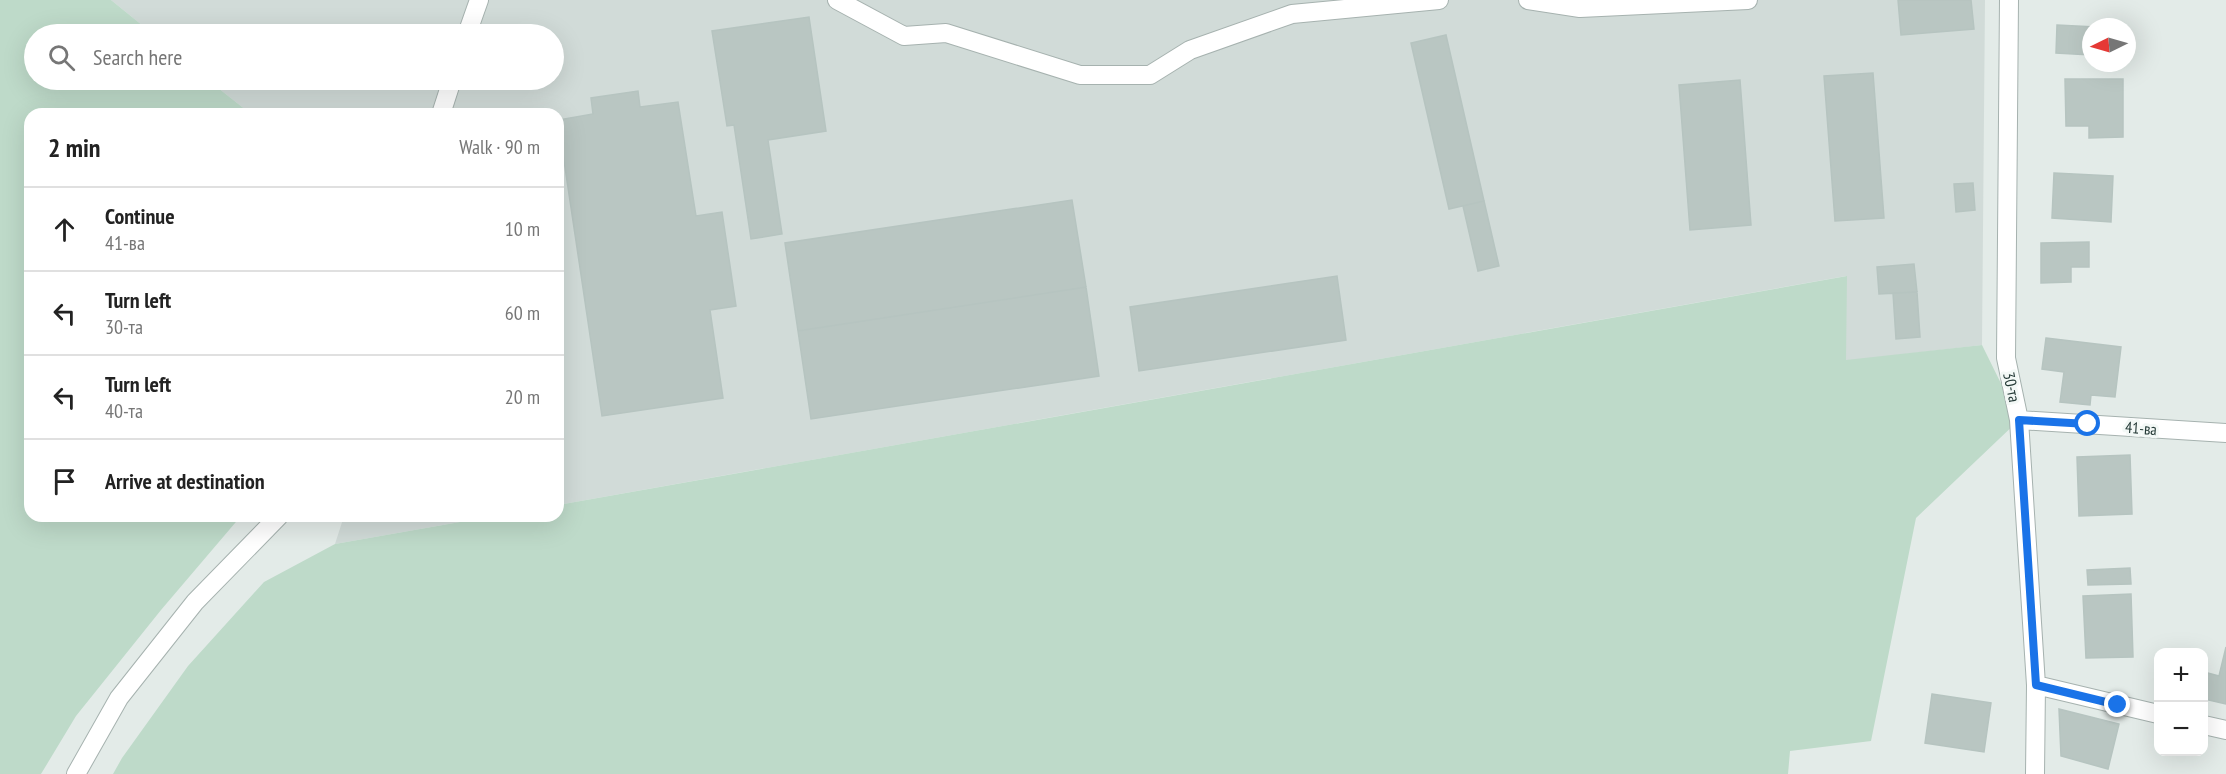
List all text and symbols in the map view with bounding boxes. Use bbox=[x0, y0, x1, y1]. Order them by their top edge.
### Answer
north arrow bbox=[2082, 18, 2136, 72]
search box bbox=[24, 24, 564, 90]
icon: search bbox=[45, 41, 78, 74]
text: Search here bbox=[93, 43, 182, 71]
text: 2 min bbox=[48, 131, 101, 164]
text: Walk · 90 m bbox=[459, 134, 540, 160]
text: Continue bbox=[105, 202, 175, 230]
icon: ahead bbox=[48, 213, 81, 246]
text: 10 m bbox=[505, 216, 540, 242]
text: 41-ва bbox=[105, 230, 145, 256]
text: Turn left bbox=[105, 286, 171, 314]
icon: left bbox=[48, 297, 81, 330]
text: 60 m bbox=[505, 300, 540, 326]
text: 30-та bbox=[105, 314, 143, 340]
text: Turn left bbox=[105, 370, 171, 398]
street label: 30-та bbox=[1999, 370, 2025, 404]
icon: left bbox=[48, 381, 81, 414]
text: 20 m bbox=[505, 384, 540, 410]
text: 40-та bbox=[105, 398, 143, 424]
route start bbox=[2074, 410, 2100, 436]
street label: 41-ва bbox=[2124, 417, 2158, 439]
icon: arrive bbox=[48, 465, 81, 498]
text: Arrive at destination bbox=[105, 467, 265, 495]
map controls bbox=[2154, 648, 2208, 756]
button: + bbox=[2154, 648, 2208, 702]
route end bbox=[2104, 691, 2130, 717]
button: − bbox=[2154, 702, 2208, 756]

